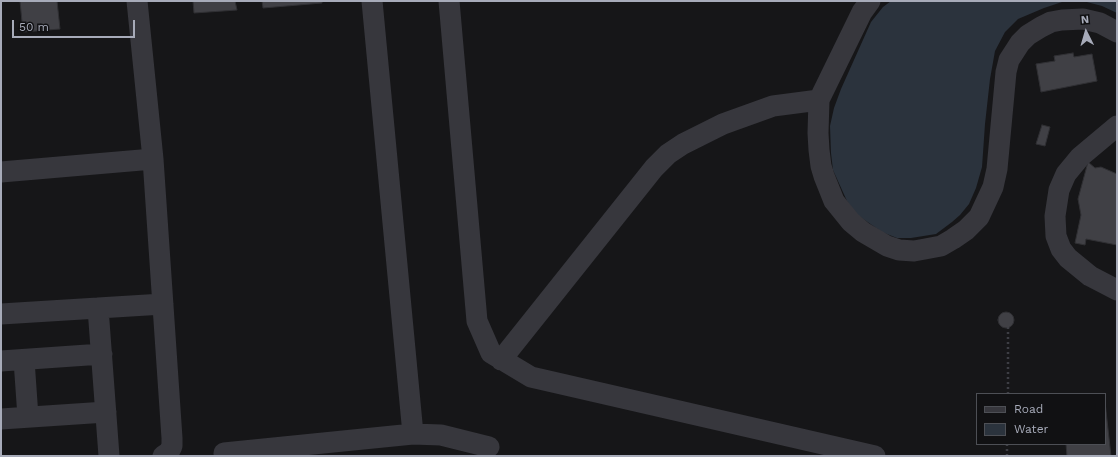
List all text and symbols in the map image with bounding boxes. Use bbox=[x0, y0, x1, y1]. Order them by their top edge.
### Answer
scale bar bbox=[14, 12, 137, 38]
north arrow bbox=[1066, 12, 1106, 52]
text: N bbox=[1080, 13, 1090, 26]
text: 50 m bbox=[19, 20, 49, 34]
legend bbox=[976, 393, 1106, 445]
text: Road bbox=[1014, 402, 1043, 416]
text: Water bbox=[1014, 422, 1048, 436]

